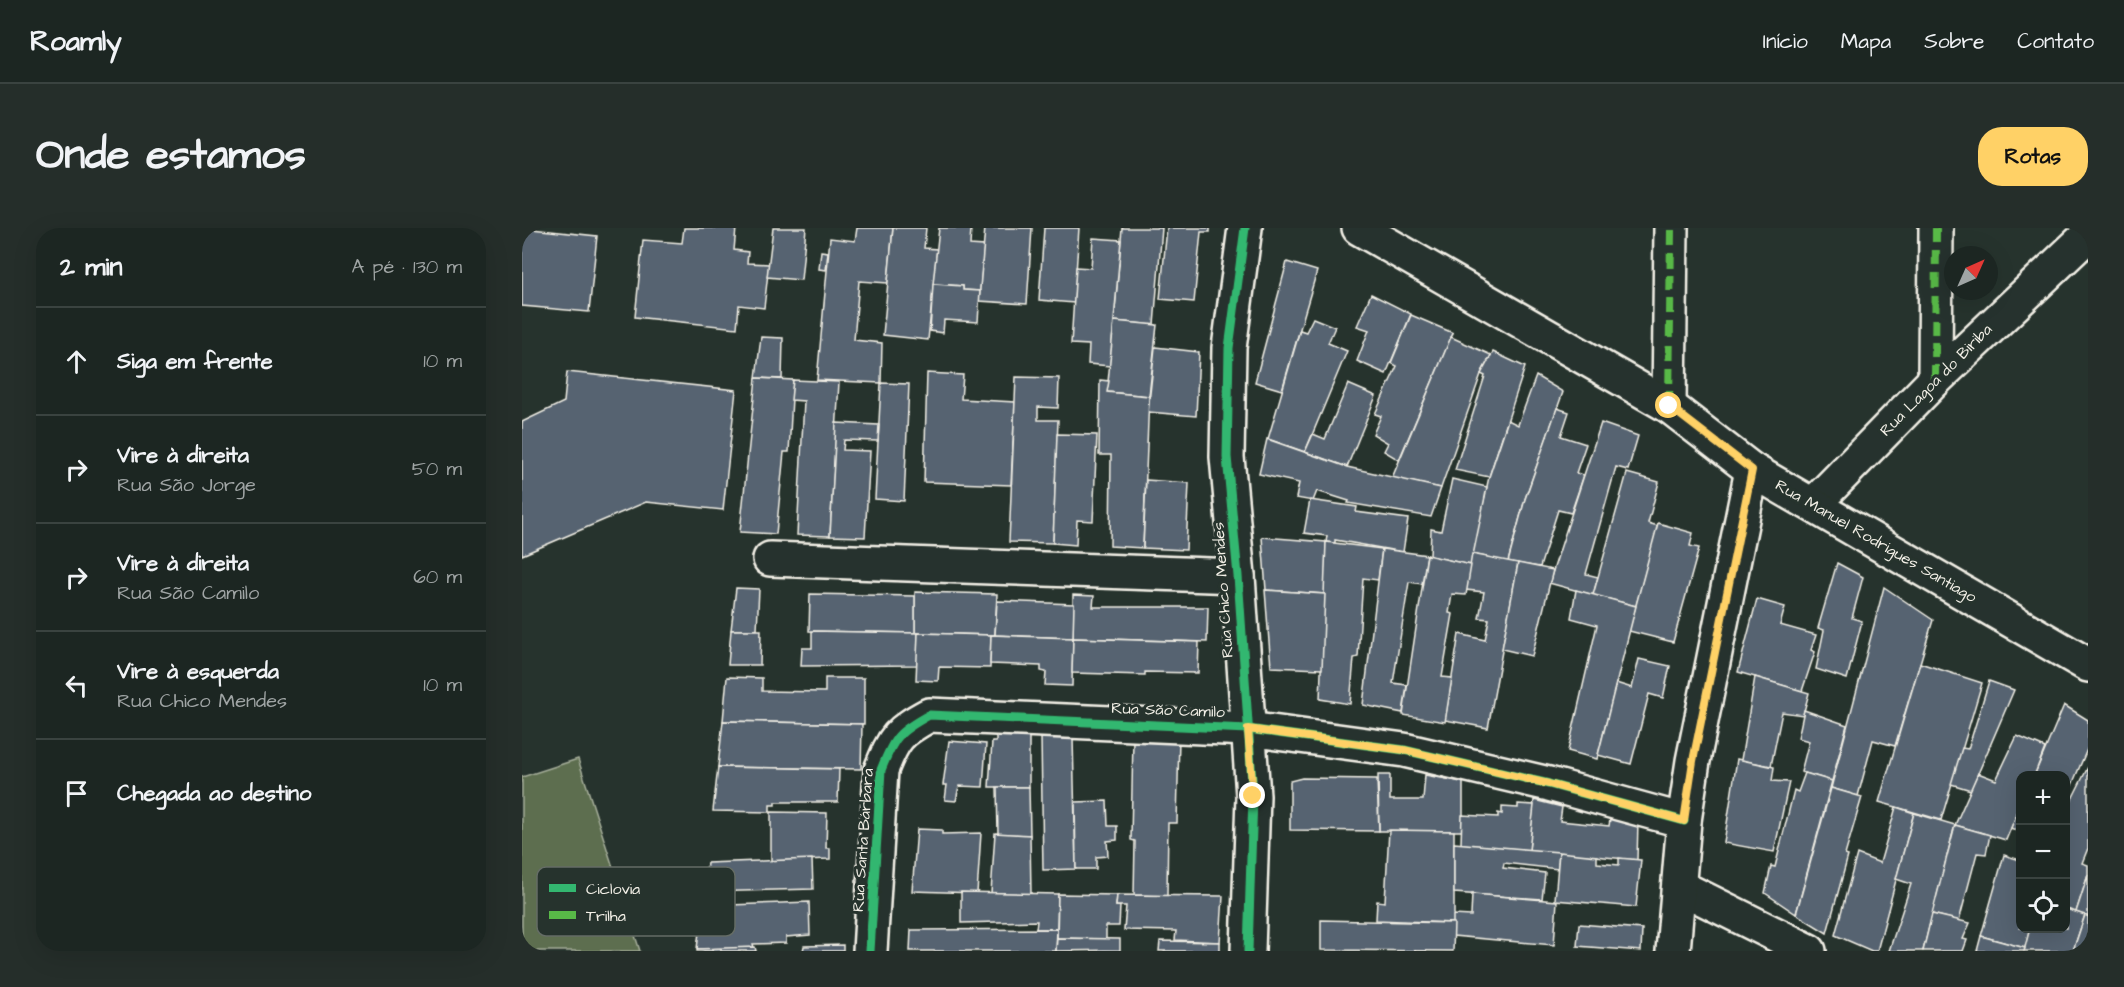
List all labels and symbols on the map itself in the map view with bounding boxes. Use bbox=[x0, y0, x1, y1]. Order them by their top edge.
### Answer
north arrow bbox=[1944, 246, 1998, 300]
street label: Rua Lagoa do Biriba bbox=[1875, 319, 1998, 442]
route start bbox=[1655, 392, 1681, 418]
street label: Rua Manuel Rodrigues Santiago bbox=[1771, 474, 1981, 609]
street label: Rua Chico Mendes bbox=[1207, 521, 1239, 659]
street label: Rua São Camilo bbox=[1111, 697, 1225, 723]
street label: Rua Santa Bárbara bbox=[847, 767, 879, 913]
route end bbox=[1239, 782, 1265, 808]
legend bbox=[537, 867, 735, 936]
text: Ciclovia bbox=[586, 878, 640, 900]
text: Trilha bbox=[586, 905, 626, 927]

